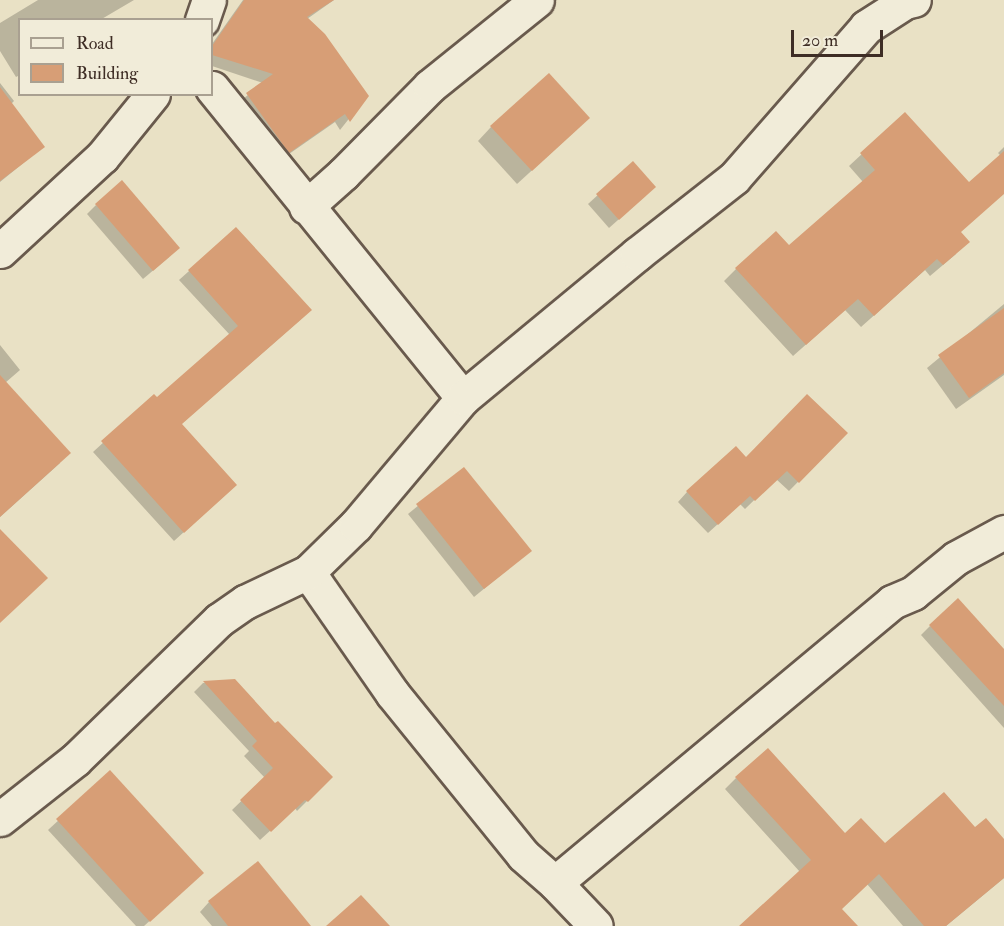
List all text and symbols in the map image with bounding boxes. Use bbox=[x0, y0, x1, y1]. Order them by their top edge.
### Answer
legend bbox=[18, 18, 213, 96]
scale bar bbox=[794, 18, 886, 56]
text: 20 m bbox=[802, 29, 838, 52]
text: Road bbox=[76, 32, 114, 55]
text: Building bbox=[76, 62, 138, 85]

